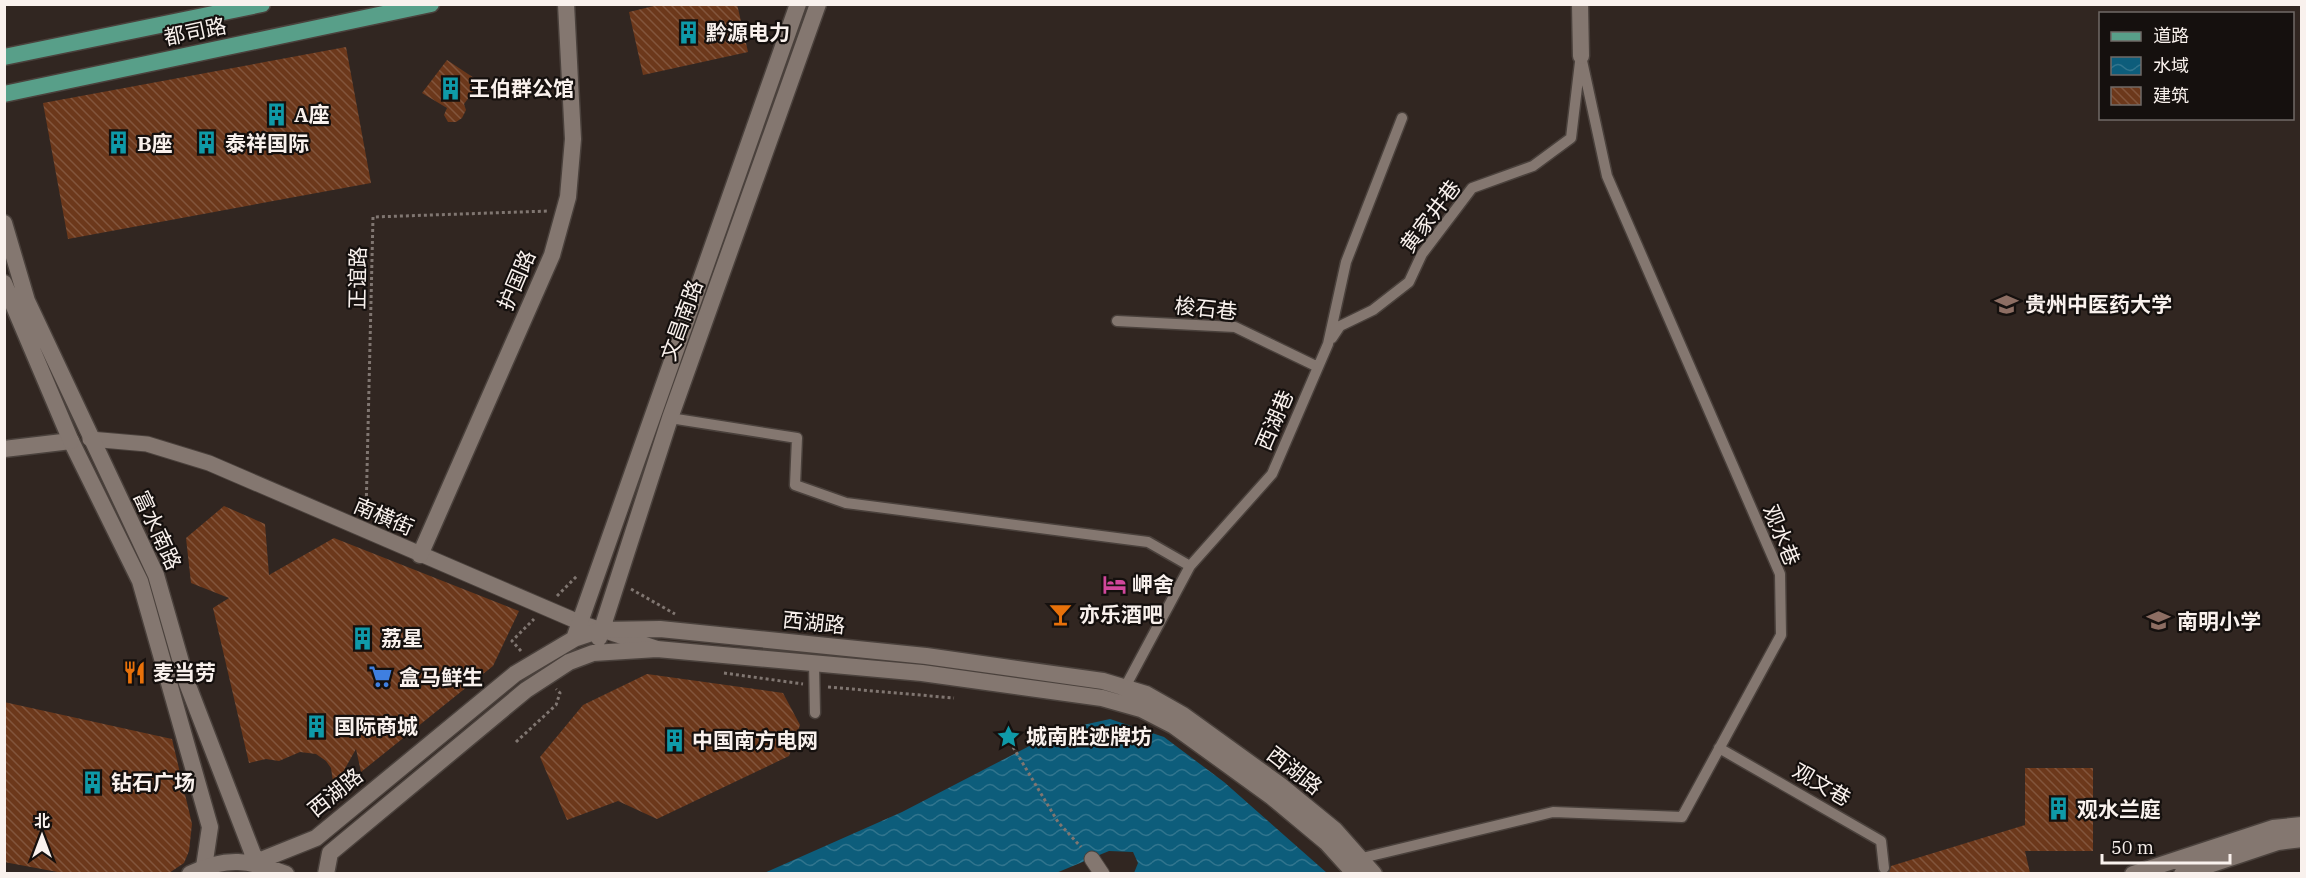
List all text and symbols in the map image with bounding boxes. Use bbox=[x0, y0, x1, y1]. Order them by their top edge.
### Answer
street label: 都司路 bbox=[161, 11, 229, 51]
legend bbox=[2099, 12, 2294, 120]
place label: 黔源电力 bbox=[706, 18, 790, 46]
building icon: 黔源电力 bbox=[675, 19, 701, 45]
text: 道路 bbox=[2153, 24, 2189, 47]
text: 水域 bbox=[2153, 54, 2189, 77]
place label: 王伯群公馆 bbox=[469, 74, 574, 102]
building icon: 王伯群公馆 bbox=[438, 75, 464, 101]
text: 建筑 bbox=[2153, 84, 2189, 107]
place label: A座 bbox=[294, 100, 330, 128]
building icon: A座 bbox=[263, 101, 289, 127]
place label: B座 bbox=[137, 129, 173, 157]
place label: 泰祥国际 bbox=[225, 129, 309, 157]
building icon: B座 bbox=[106, 130, 132, 156]
building icon: 泰祥国际 bbox=[194, 130, 220, 156]
street label: 黄家井巷 bbox=[1394, 174, 1466, 258]
street label: 正谊路 bbox=[342, 246, 372, 310]
street label: 护国路 bbox=[491, 246, 541, 314]
street label: 文昌南路 bbox=[653, 276, 709, 364]
place label: 贵州中医药大学 bbox=[2025, 290, 2172, 318]
street label: 梭石巷 bbox=[1173, 291, 1239, 325]
school or university icon: 贵州中医药大学 bbox=[1994, 291, 2020, 317]
street label: 西湖巷 bbox=[1249, 386, 1299, 454]
street label: 富水南路 bbox=[128, 486, 188, 574]
street label: 南横街 bbox=[350, 491, 418, 541]
street label: 观水巷 bbox=[1757, 501, 1807, 569]
place label: 岬舍 bbox=[1132, 570, 1174, 598]
hotel icon: 岬舍 bbox=[1101, 571, 1127, 597]
place label: 亦乐酒吧 bbox=[1079, 600, 1163, 628]
bar icon: 亦乐酒吧 bbox=[1048, 601, 1074, 627]
street label: 西湖路 bbox=[781, 605, 847, 639]
place label: 南明小学 bbox=[2177, 607, 2261, 635]
school or university icon: 南明小学 bbox=[2146, 608, 2172, 634]
place label: 荔星 bbox=[381, 624, 423, 652]
building icon: 荔星 bbox=[350, 625, 376, 651]
place label: 麦当劳 bbox=[153, 658, 216, 686]
restaurant icon: 麦当劳 bbox=[122, 659, 148, 685]
place label: 盒马鲜生 bbox=[399, 663, 483, 691]
supermarket icon: 盒马鲜生 bbox=[368, 664, 394, 690]
place label: 国际商城 bbox=[334, 712, 418, 740]
building icon: 国际商城 bbox=[303, 713, 329, 739]
place label: 城南胜迹牌坊 bbox=[1026, 722, 1152, 750]
place icon: 城南胜迹牌坊 bbox=[995, 723, 1021, 749]
place label: 中国南方电网 bbox=[692, 726, 818, 754]
building icon: 中国南方电网 bbox=[661, 727, 687, 753]
street label: 西湖路 bbox=[1262, 740, 1328, 800]
street label: 观文巷 bbox=[1788, 756, 1856, 812]
street label: 西湖路 bbox=[302, 761, 368, 823]
place label: 钻石广场 bbox=[111, 768, 195, 796]
building icon: 钻石广场 bbox=[80, 769, 106, 795]
place label: 观水兰庭 bbox=[2077, 795, 2161, 823]
building icon: 观水兰庭 bbox=[2046, 796, 2072, 822]
north arrow bbox=[12, 806, 72, 866]
text: 北 bbox=[34, 811, 50, 831]
scale bar bbox=[2102, 827, 2230, 865]
text: 50 m bbox=[2111, 836, 2154, 859]

